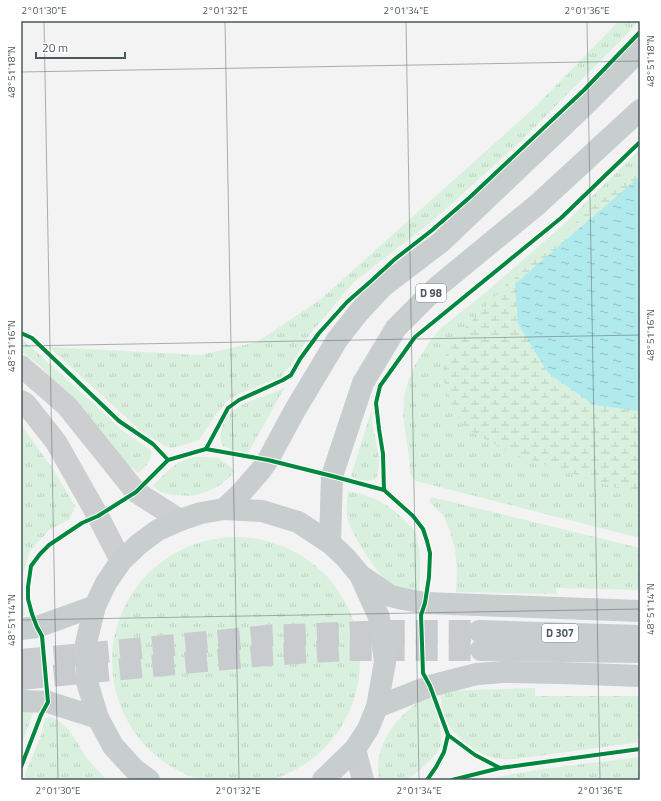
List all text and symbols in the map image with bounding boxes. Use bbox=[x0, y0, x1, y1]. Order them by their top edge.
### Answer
text: 2°01'30"E bbox=[22, 3, 67, 18]
text: 2°01'32"E bbox=[203, 3, 248, 18]
text: 2°01'34"E bbox=[384, 3, 429, 18]
text: 2°01'36"E bbox=[565, 3, 610, 18]
scale bar bbox=[36, 34, 125, 60]
text: 48°51'18"N bbox=[643, 35, 658, 87]
text: 20 m bbox=[42, 38, 68, 57]
text: 48°51'18"N bbox=[4, 46, 19, 98]
road number: D 98 bbox=[416, 284, 446, 302]
text: 48°51'16"N bbox=[643, 309, 658, 361]
text: 48°51'16"N bbox=[4, 320, 19, 372]
text: 48°51'14"N bbox=[643, 583, 658, 635]
text: 48°51'14"N bbox=[4, 594, 19, 646]
road number: D 307 bbox=[542, 624, 578, 642]
text: 2°01'30"E bbox=[36, 783, 81, 798]
text: 2°01'32"E bbox=[216, 783, 261, 798]
text: 2°01'34"E bbox=[397, 783, 442, 798]
text: 2°01'36"E bbox=[578, 783, 623, 798]

